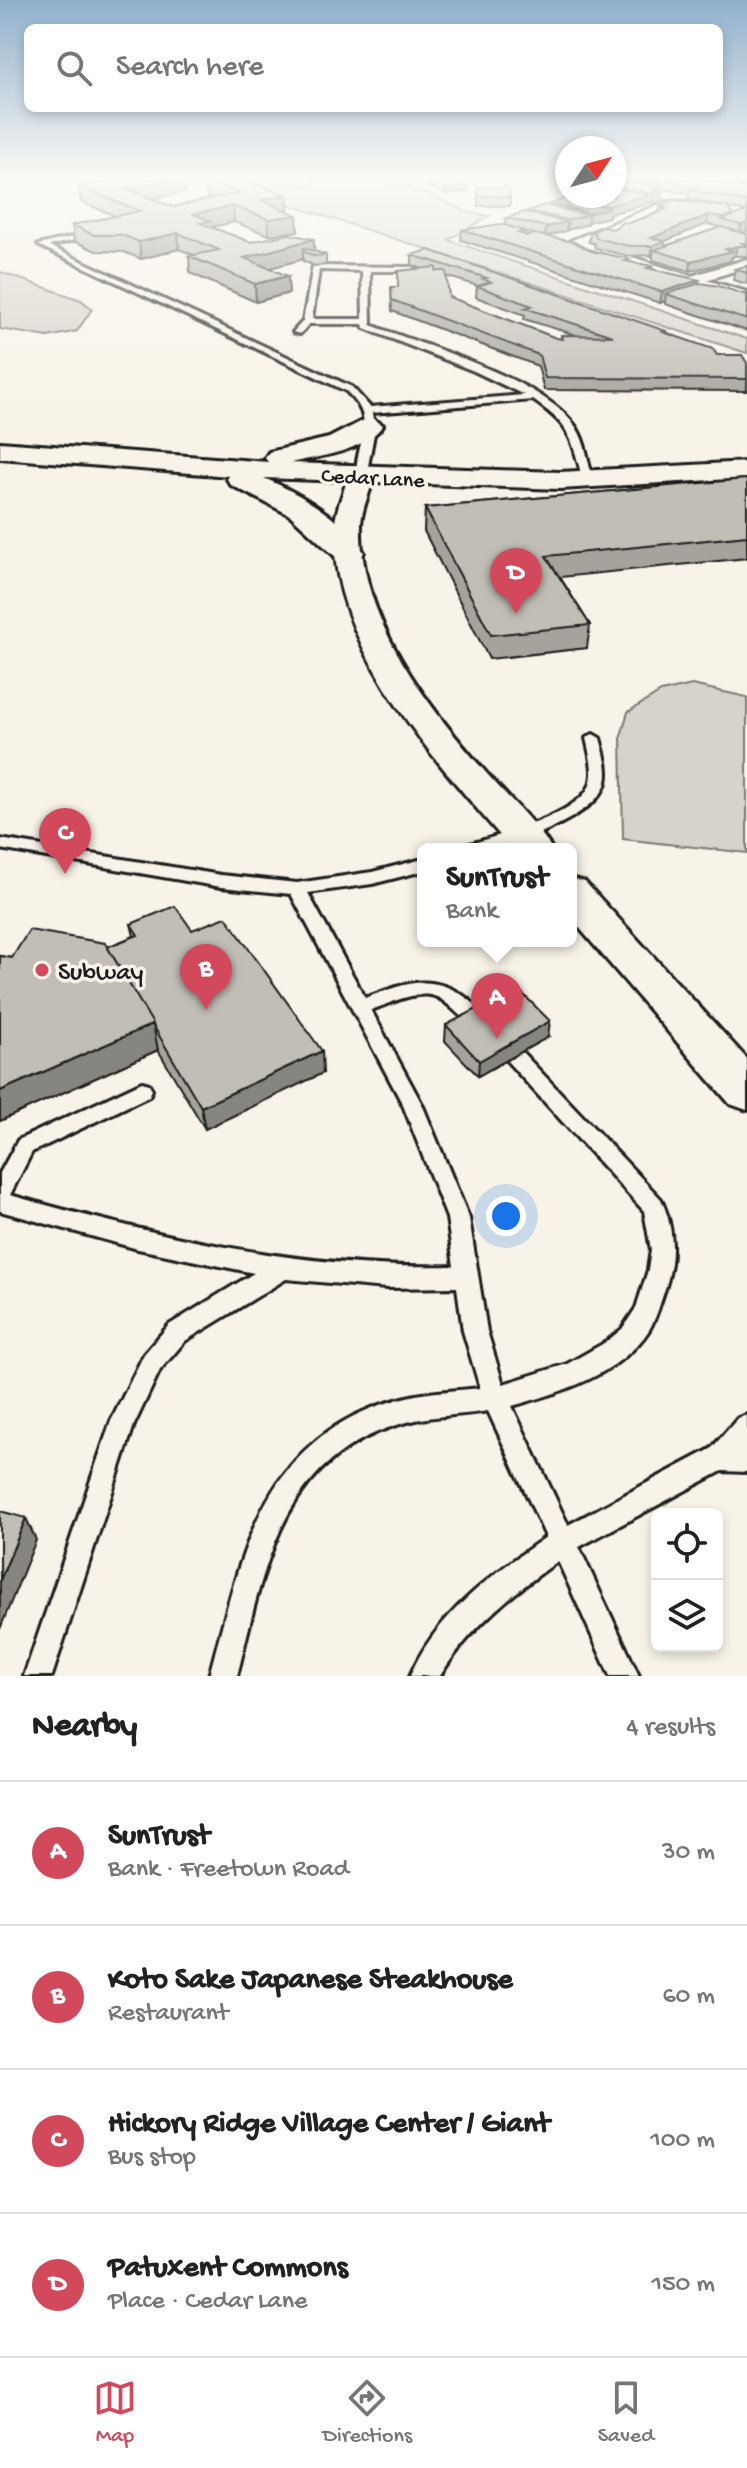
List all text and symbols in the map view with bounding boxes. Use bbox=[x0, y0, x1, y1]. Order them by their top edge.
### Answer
search box bbox=[24, 24, 723, 112]
icon: search bbox=[52, 46, 96, 90]
text: Search here bbox=[116, 51, 264, 86]
north arrow bbox=[555, 136, 627, 208]
street label: Cedar Lane bbox=[320, 464, 426, 496]
pin: D bbox=[490, 548, 542, 614]
pin: C bbox=[39, 808, 91, 874]
popup bbox=[417, 843, 577, 947]
text: SunTrust bbox=[446, 862, 548, 897]
text: Bank bbox=[446, 897, 498, 928]
pin: B bbox=[180, 944, 232, 1010]
place label: Subway bbox=[58, 959, 144, 990]
marker: Subway bbox=[33, 961, 51, 979]
pin: A bbox=[471, 973, 523, 1039]
your location bbox=[486, 1196, 526, 1236]
map controls bbox=[651, 1508, 723, 1652]
button: locate bbox=[651, 1508, 723, 1580]
button: layers bbox=[651, 1580, 723, 1652]
text: Nearby bbox=[32, 1708, 137, 1748]
text: 4 results bbox=[626, 1713, 715, 1744]
text: SunTrust bbox=[108, 1820, 210, 1855]
text: A bbox=[50, 1838, 66, 1869]
text: 30 m bbox=[662, 1838, 715, 1869]
text: Bank · Freetown Road bbox=[108, 1855, 349, 1886]
text: Koto Sake Japanese Steakhouse bbox=[108, 1964, 513, 1999]
text: B bbox=[51, 1982, 65, 2013]
text: 60 m bbox=[662, 1982, 715, 2013]
text: Restaurant bbox=[108, 1999, 228, 2030]
text: Hickory Ridge Village Center / Giant bbox=[108, 2108, 550, 2143]
text: C bbox=[51, 2126, 65, 2157]
text: 100 m bbox=[650, 2126, 715, 2157]
text: Bus stop bbox=[108, 2143, 196, 2174]
text: Patuxent Commons bbox=[108, 2252, 348, 2287]
text: D bbox=[50, 2270, 66, 2301]
text: 150 m bbox=[651, 2270, 715, 2301]
text: Place · Cedar Lane bbox=[108, 2287, 308, 2318]
tab: Map bbox=[93, 2376, 137, 2450]
tab: Directions bbox=[323, 2376, 412, 2450]
tab: Saved bbox=[598, 2376, 654, 2450]

